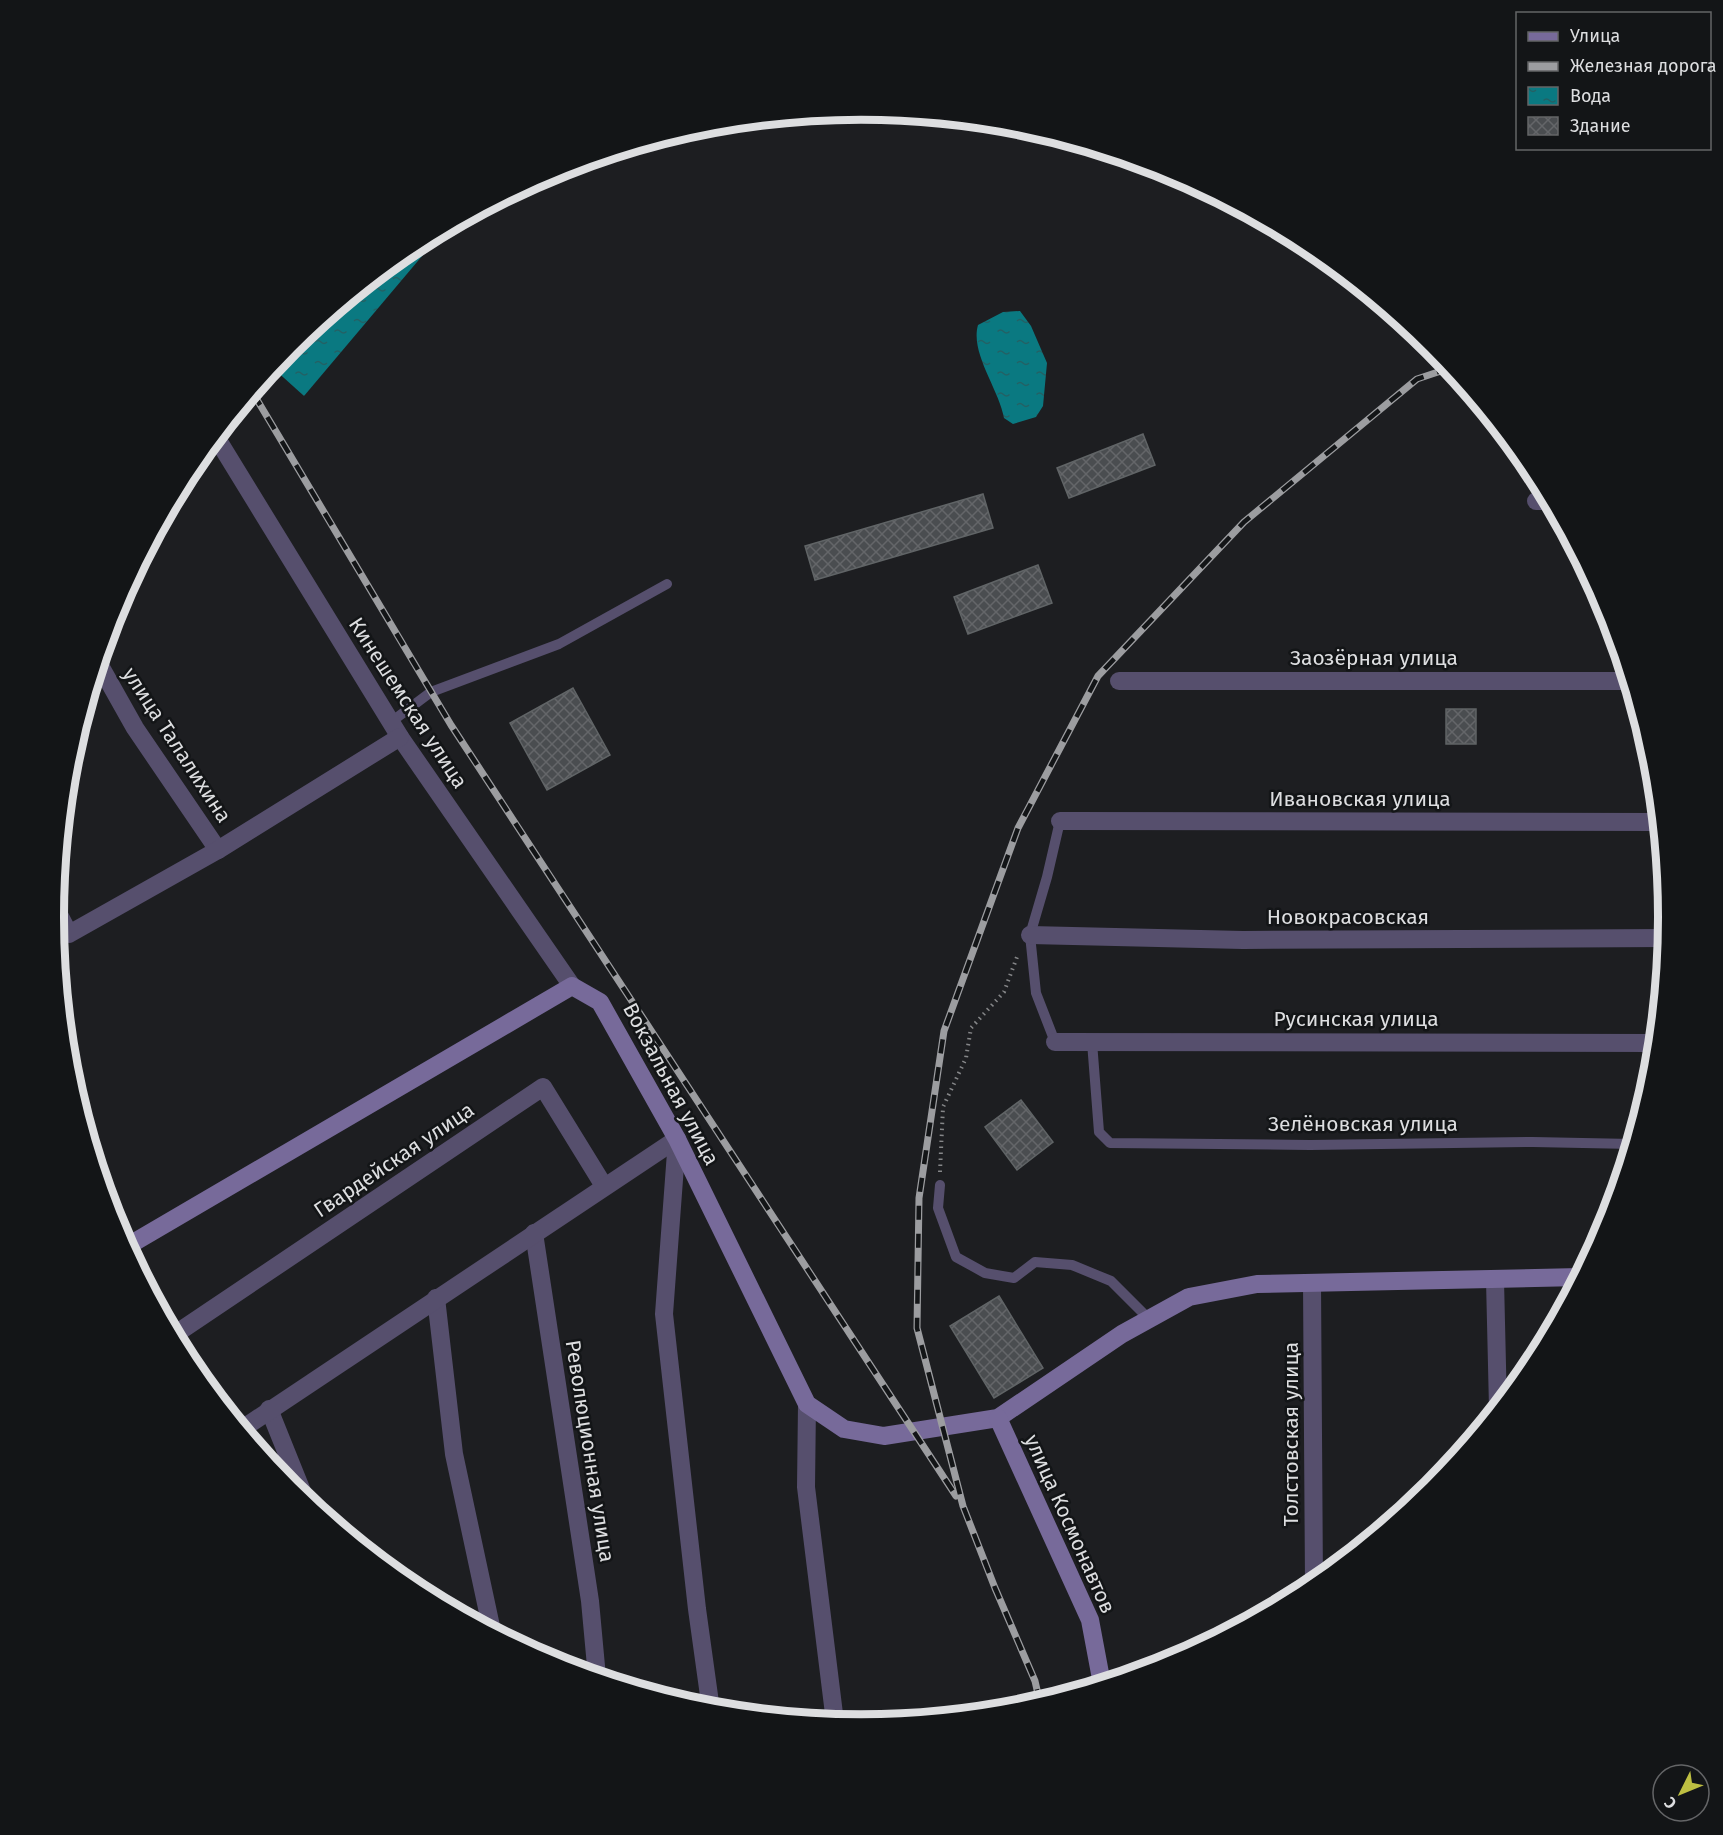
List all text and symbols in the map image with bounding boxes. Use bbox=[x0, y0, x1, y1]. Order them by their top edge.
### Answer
legend bbox=[1516, 12, 1711, 150]
text: Улица bbox=[1570, 25, 1620, 47]
text: Железная дорога bbox=[1570, 55, 1717, 77]
text: Вода bbox=[1570, 85, 1611, 107]
text: Здание bbox=[1570, 115, 1631, 137]
street label: Кинешемская улица bbox=[343, 613, 473, 793]
street label: Заозёрная улица bbox=[1290, 645, 1458, 671]
street label: улица Талалихина bbox=[117, 662, 237, 828]
street label: Ивановская улица bbox=[1269, 786, 1451, 812]
street label: Новокрасовская bbox=[1267, 904, 1429, 930]
street label: Вокзальная улица bbox=[617, 998, 725, 1170]
street label: Русинская улица bbox=[1273, 1006, 1439, 1032]
street label: Гвардейская улица bbox=[309, 1097, 479, 1223]
street label: Зелёновская улица bbox=[1268, 1111, 1458, 1137]
street label: Революционная улица bbox=[560, 1338, 620, 1564]
street label: Толстовская улица bbox=[1278, 1342, 1304, 1526]
street label: улица Космонавтов bbox=[1019, 1430, 1121, 1618]
north arrow bbox=[1651, 1763, 1711, 1823]
text: С bbox=[1660, 1792, 1680, 1813]

